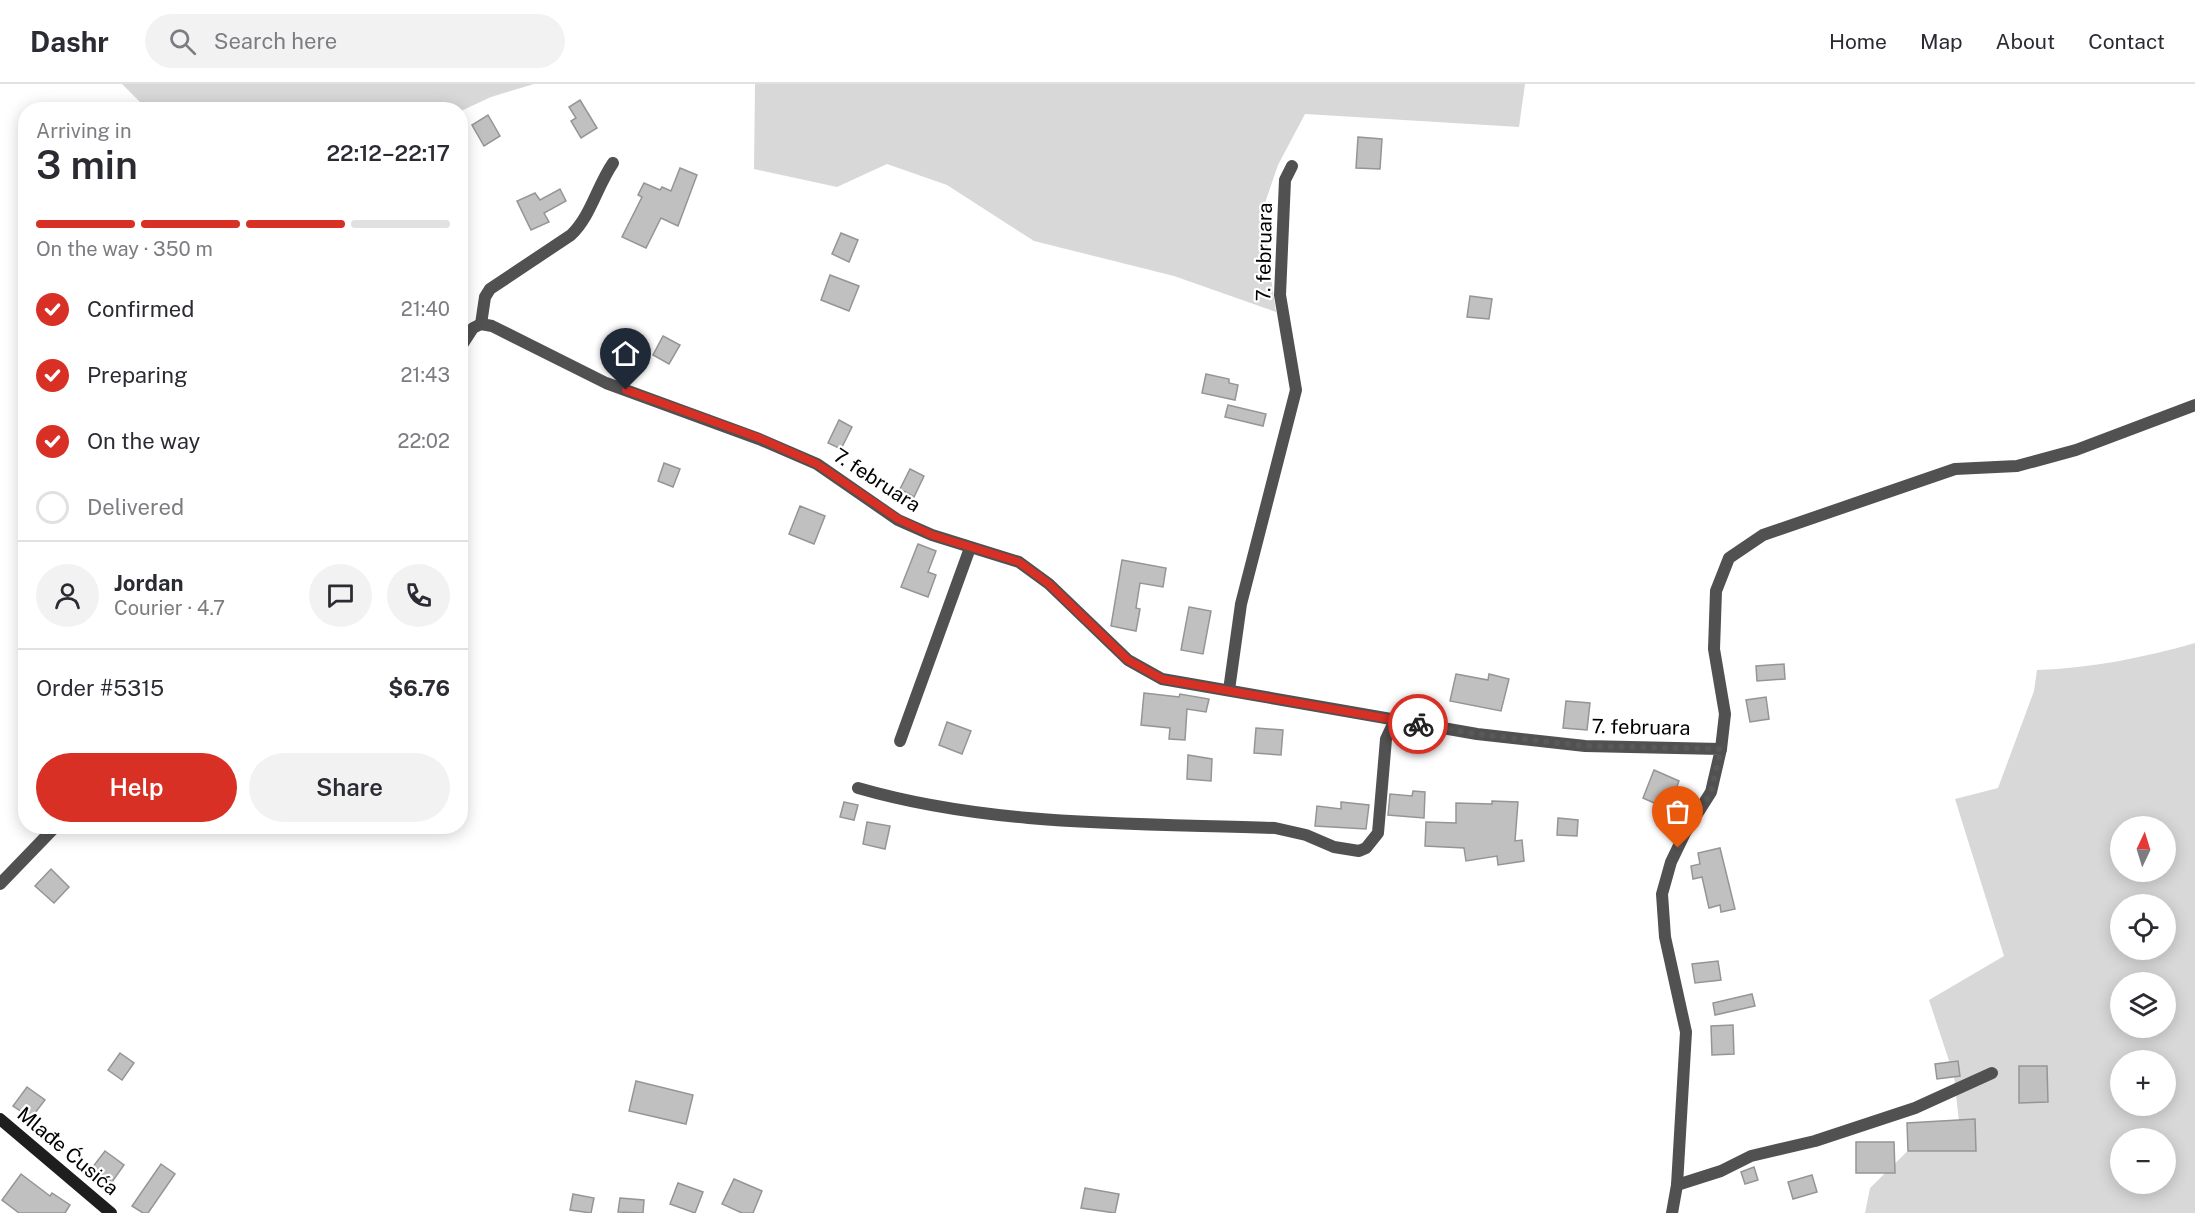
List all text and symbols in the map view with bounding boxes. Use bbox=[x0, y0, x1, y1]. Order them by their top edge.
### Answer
search box bbox=[145, 14, 565, 68]
text: Dashr bbox=[30, 25, 109, 58]
icon: search bbox=[166, 25, 199, 58]
text: Search here bbox=[214, 28, 337, 54]
text: Home bbox=[1829, 29, 1887, 54]
text: Map bbox=[1920, 29, 1963, 54]
text: About bbox=[1996, 29, 2055, 54]
text: Contact bbox=[2088, 29, 2165, 54]
text: Arriving in bbox=[36, 119, 131, 143]
text: 22:12–22:17 bbox=[327, 140, 450, 166]
text: 3 min bbox=[36, 142, 138, 188]
street label: 7. februara bbox=[1251, 202, 1277, 302]
text: On the way · 350 m bbox=[36, 237, 213, 261]
icon: check bbox=[36, 293, 69, 326]
text: Confirmed bbox=[87, 296, 194, 322]
text: 21:40 bbox=[401, 297, 450, 321]
pin bbox=[600, 328, 651, 390]
icon: home bbox=[609, 337, 642, 370]
icon: check bbox=[36, 359, 69, 392]
text: Preparing bbox=[87, 362, 188, 388]
text: 21:43 bbox=[400, 363, 450, 387]
icon: check bbox=[36, 425, 69, 458]
text: On the way bbox=[87, 428, 200, 454]
text: 22:02 bbox=[397, 429, 450, 453]
street label: 7. februara bbox=[829, 443, 925, 517]
text: Delivered bbox=[87, 494, 184, 520]
button: person bbox=[36, 564, 99, 627]
button: chat bbox=[309, 564, 372, 627]
button: phone bbox=[387, 564, 450, 627]
text: Jordan bbox=[114, 570, 183, 596]
text: Courier · 4.7 bbox=[114, 596, 225, 620]
text: Order #5315 bbox=[36, 675, 164, 701]
text: $6.76 bbox=[388, 675, 450, 701]
courier bbox=[1388, 694, 1448, 754]
icon: bike bbox=[1402, 708, 1435, 741]
street label: 7. februara bbox=[1591, 714, 1691, 740]
button: Help bbox=[36, 753, 237, 822]
button: Share bbox=[249, 753, 450, 822]
pin bbox=[1652, 786, 1703, 848]
icon: bag bbox=[1661, 795, 1694, 828]
north arrow bbox=[2110, 816, 2176, 882]
map controls bbox=[2110, 816, 2176, 1194]
button: locate bbox=[2110, 894, 2176, 960]
button: layers bbox=[2110, 972, 2176, 1038]
button: + bbox=[2110, 1050, 2176, 1116]
street label: Mlađe Ćusića bbox=[13, 1101, 124, 1200]
button: − bbox=[2110, 1128, 2176, 1194]

